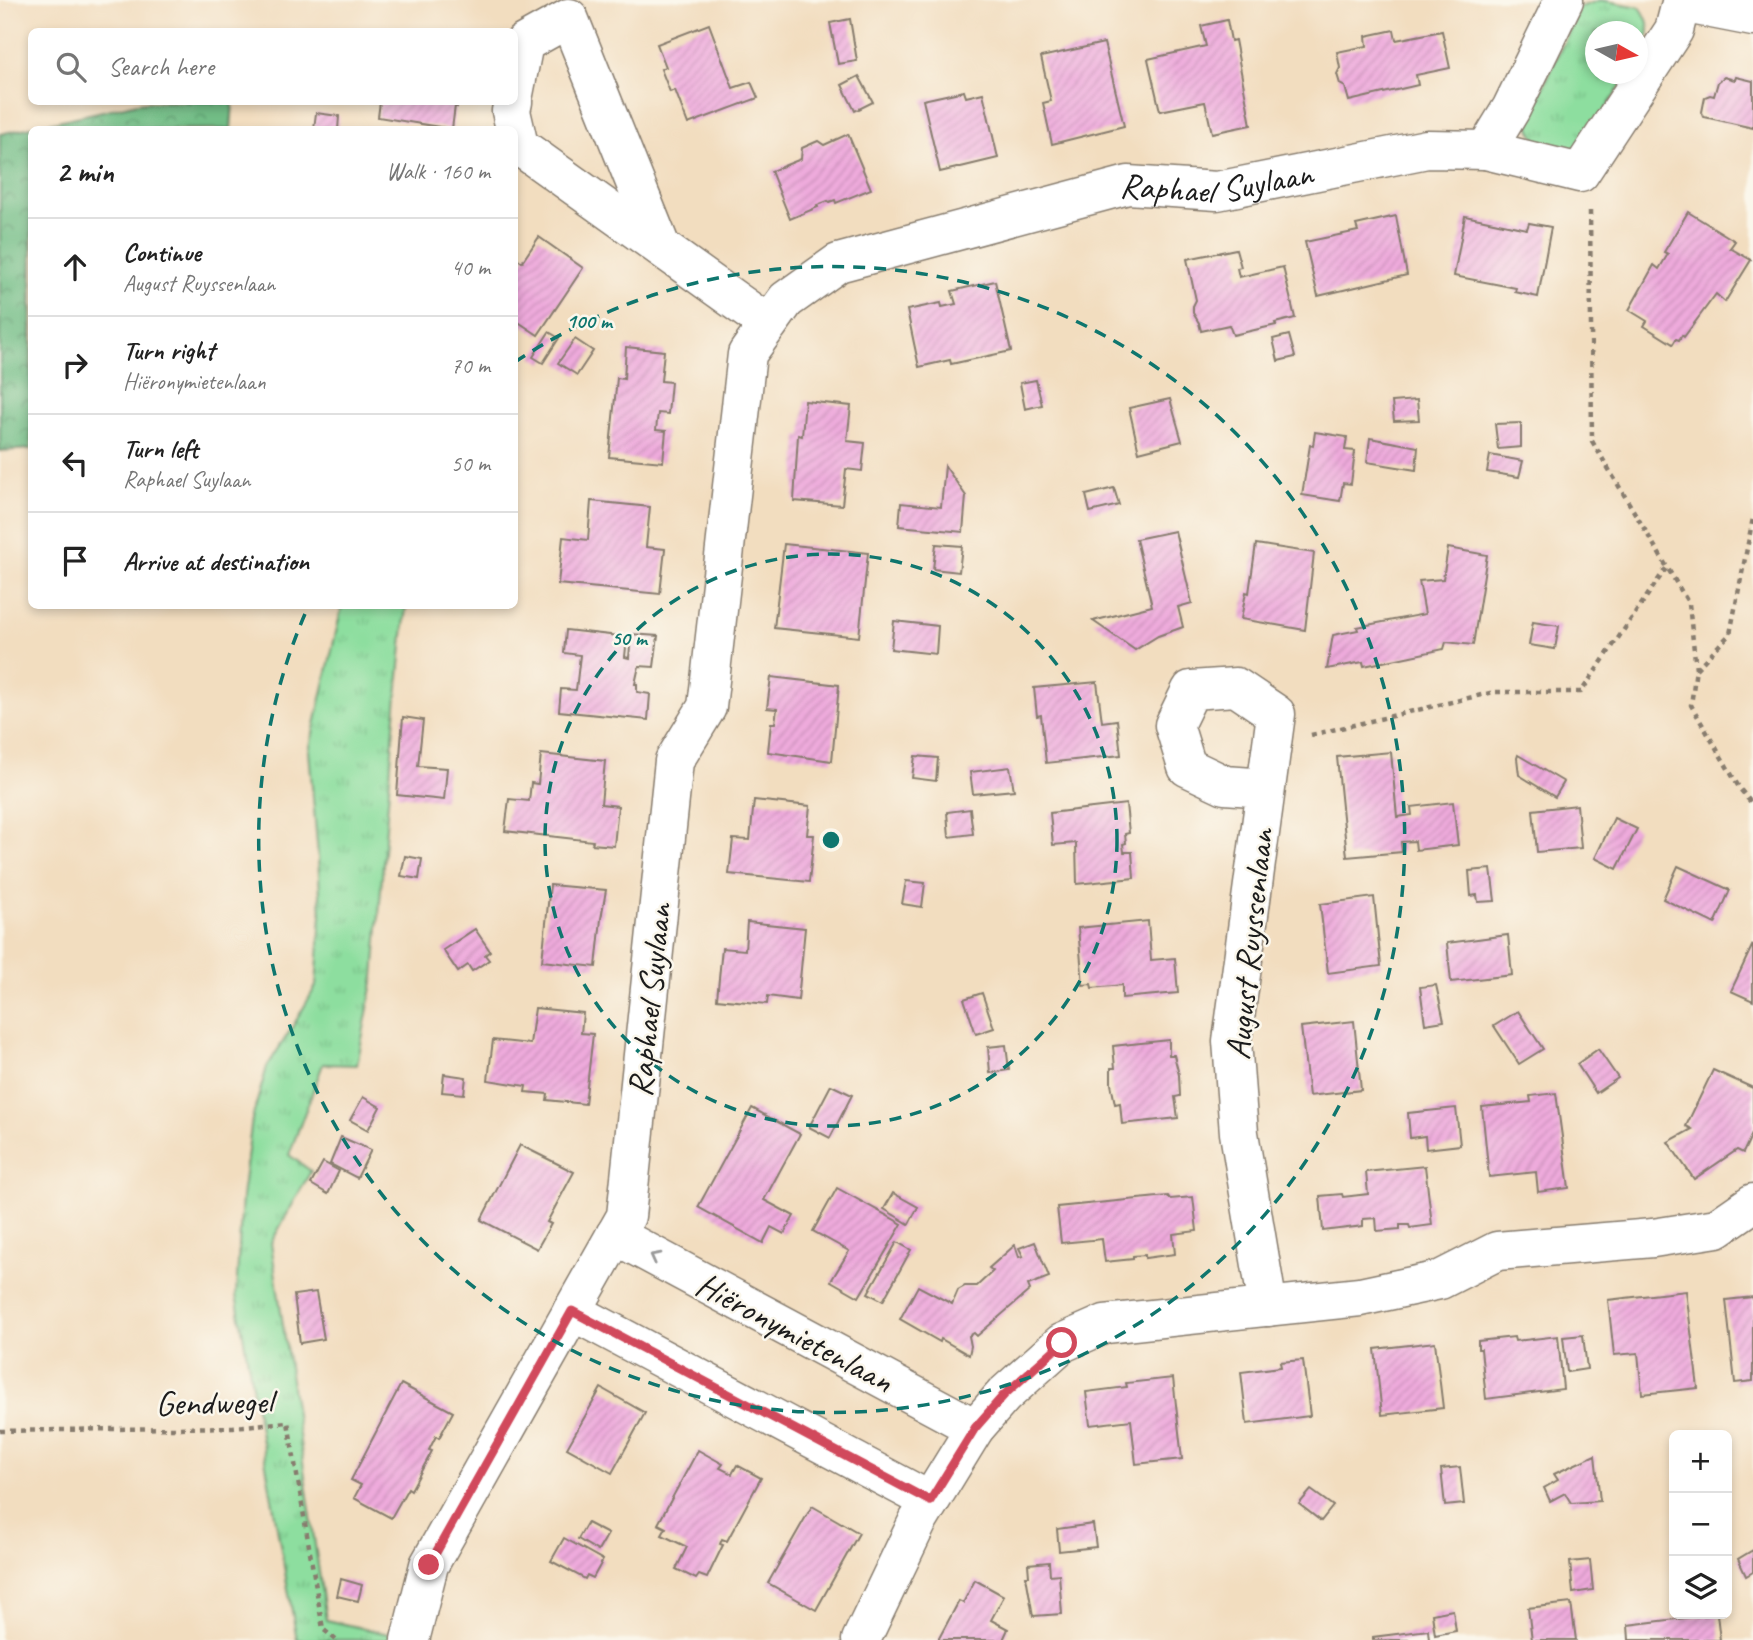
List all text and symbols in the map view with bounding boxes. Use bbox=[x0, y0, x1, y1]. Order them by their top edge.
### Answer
north arrow bbox=[1585, 21, 1648, 84]
search box bbox=[28, 28, 518, 105]
icon: search bbox=[52, 48, 90, 86]
text: Search here bbox=[108, 50, 214, 83]
street label: Raphael Suylaan bbox=[1119, 150, 1319, 214]
text: 2 min bbox=[56, 153, 113, 191]
text: Walk · 160 m bbox=[386, 157, 490, 186]
text: Continue bbox=[123, 236, 201, 269]
icon: ahead bbox=[56, 248, 94, 286]
text: 40 m bbox=[451, 253, 490, 282]
text: August Ruyssenlaan bbox=[123, 269, 275, 298]
text: 100 m bbox=[566, 308, 614, 334]
text: Turn right bbox=[123, 334, 214, 367]
icon: right bbox=[56, 346, 94, 384]
text: 70 m bbox=[451, 351, 490, 380]
text: Hiëronymietenlaan bbox=[123, 367, 266, 396]
text: Turn left bbox=[123, 432, 198, 465]
icon: left bbox=[56, 444, 94, 482]
text: 50 m bbox=[451, 449, 490, 478]
text: Raphael Suylaan bbox=[123, 465, 250, 494]
icon: arrive bbox=[56, 542, 94, 580]
text: Arrive at destination bbox=[123, 545, 309, 578]
text: 50 m bbox=[611, 625, 649, 651]
street label: August Ruyssenlaan bbox=[1215, 824, 1284, 1062]
centre of rings bbox=[819, 828, 843, 852]
street label: Raphael Suylaan bbox=[617, 899, 682, 1099]
one-way arrow bbox=[650, 1252, 663, 1265]
street label: Hiëronymietenlaan bbox=[688, 1262, 901, 1403]
route start bbox=[1046, 1327, 1077, 1358]
street label: Gendwegel bbox=[155, 1379, 279, 1426]
map controls bbox=[1669, 1430, 1732, 1619]
button: + bbox=[1669, 1430, 1732, 1493]
button: − bbox=[1669, 1493, 1732, 1556]
route end bbox=[413, 1549, 444, 1580]
button: layers bbox=[1669, 1556, 1732, 1619]

